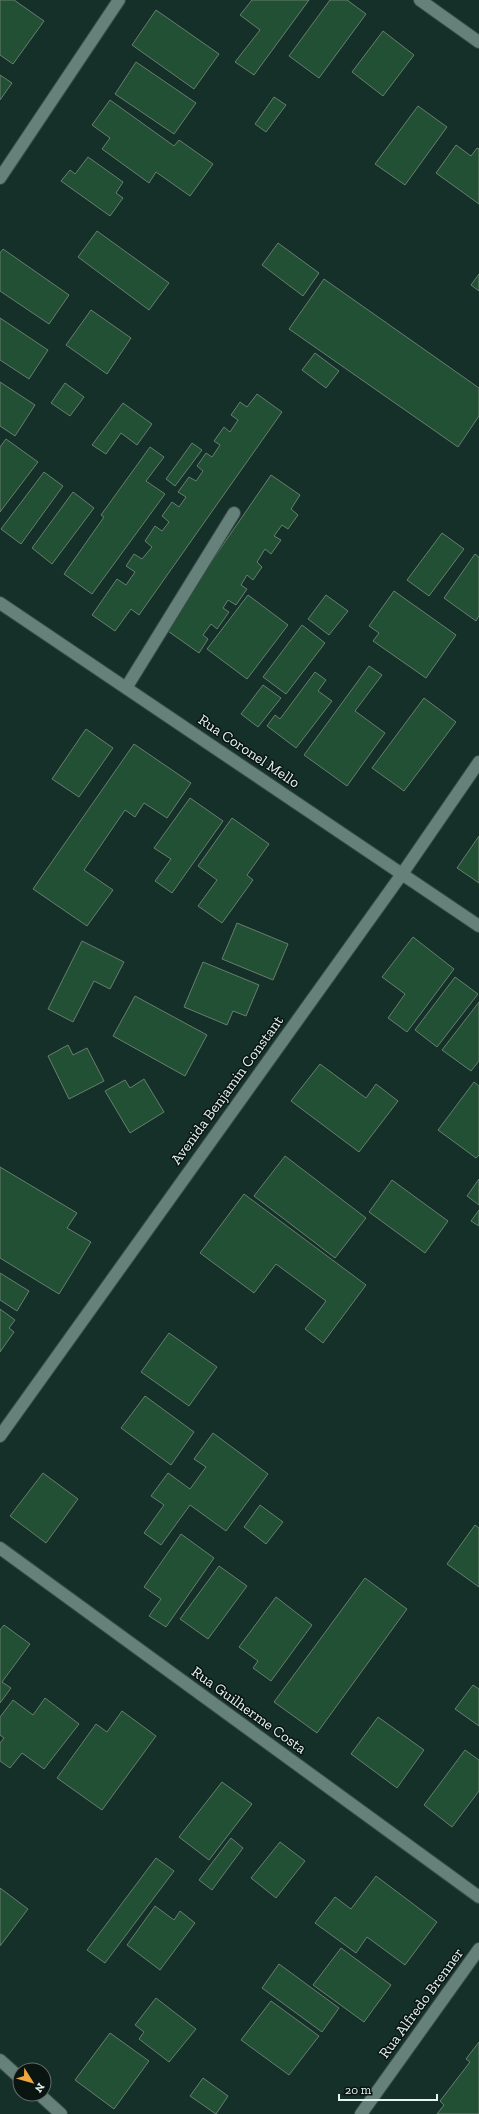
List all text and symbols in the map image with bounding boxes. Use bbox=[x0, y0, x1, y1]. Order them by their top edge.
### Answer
street label: Rua Coronel Mello bbox=[195, 710, 303, 792]
street label: Avenida Benjamin Constant bbox=[167, 1012, 287, 1168]
street label: Rua Guilherme Costa bbox=[188, 1662, 310, 1758]
street label: Rua Alfredo Brenner bbox=[375, 1944, 467, 2062]
north arrow bbox=[12, 2062, 52, 2102]
scale bar bbox=[339, 2076, 437, 2102]
text: N bbox=[31, 2080, 47, 2095]
text: 20 m bbox=[345, 2083, 372, 2097]

